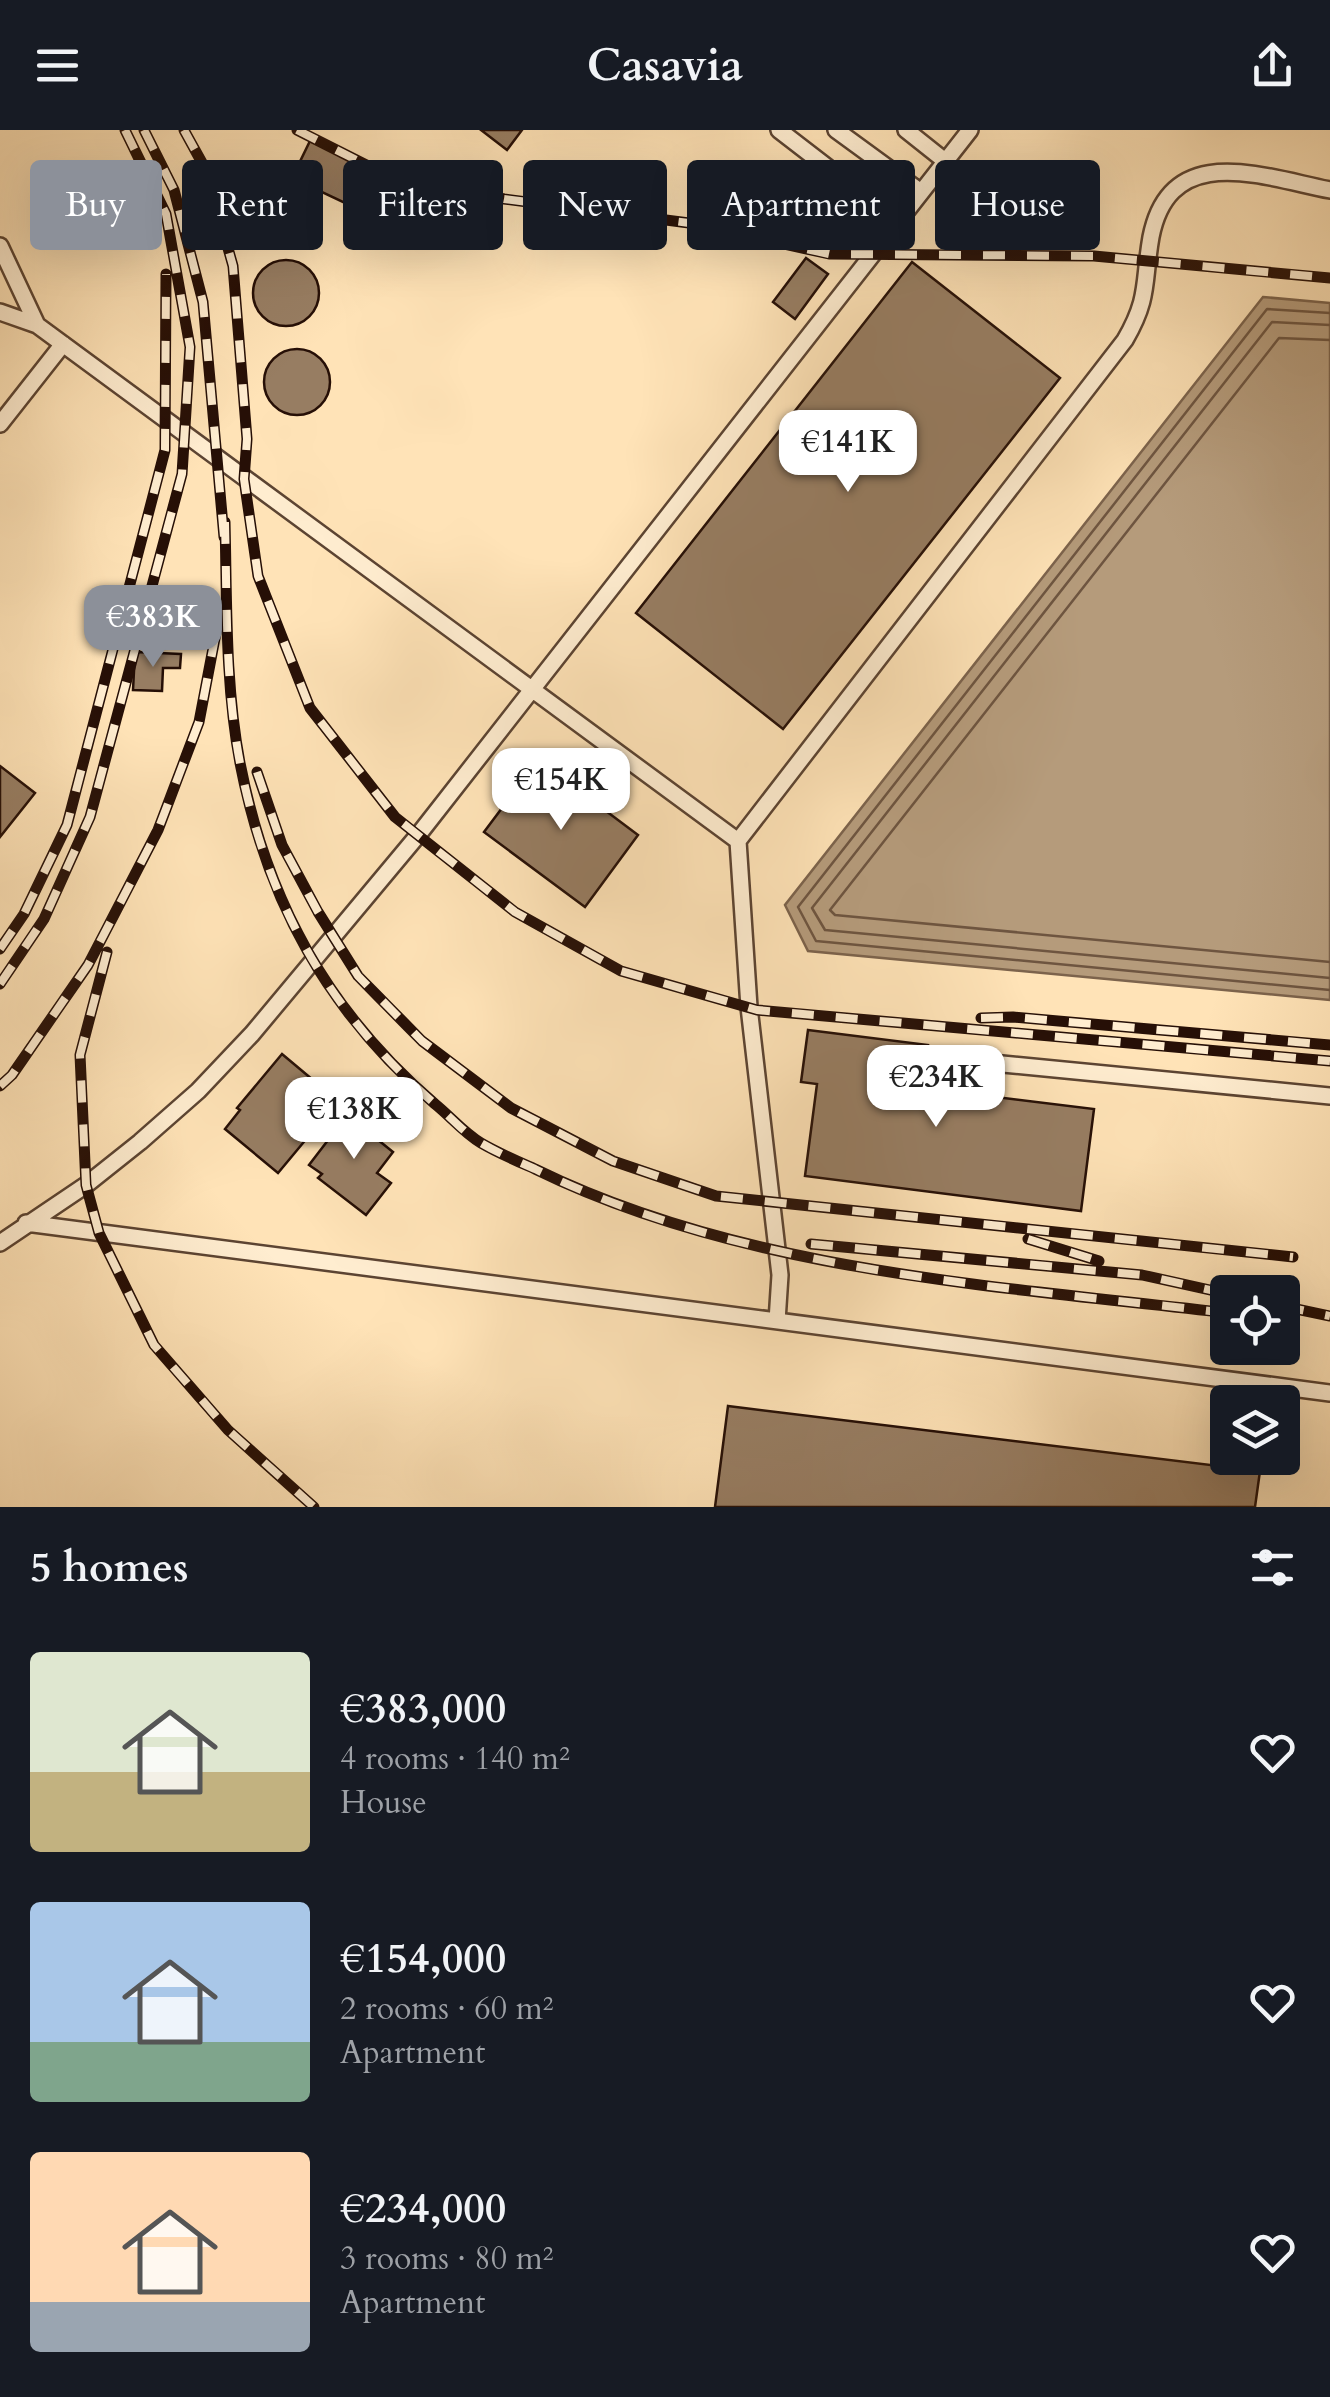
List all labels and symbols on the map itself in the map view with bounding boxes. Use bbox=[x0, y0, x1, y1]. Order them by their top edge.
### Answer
pin: €141K bbox=[778, 410, 918, 495]
pin: €383K bbox=[83, 585, 223, 670]
pin: €154K bbox=[491, 748, 631, 833]
pin: €234K bbox=[866, 1045, 1006, 1130]
pin: €138K bbox=[284, 1077, 424, 1162]

